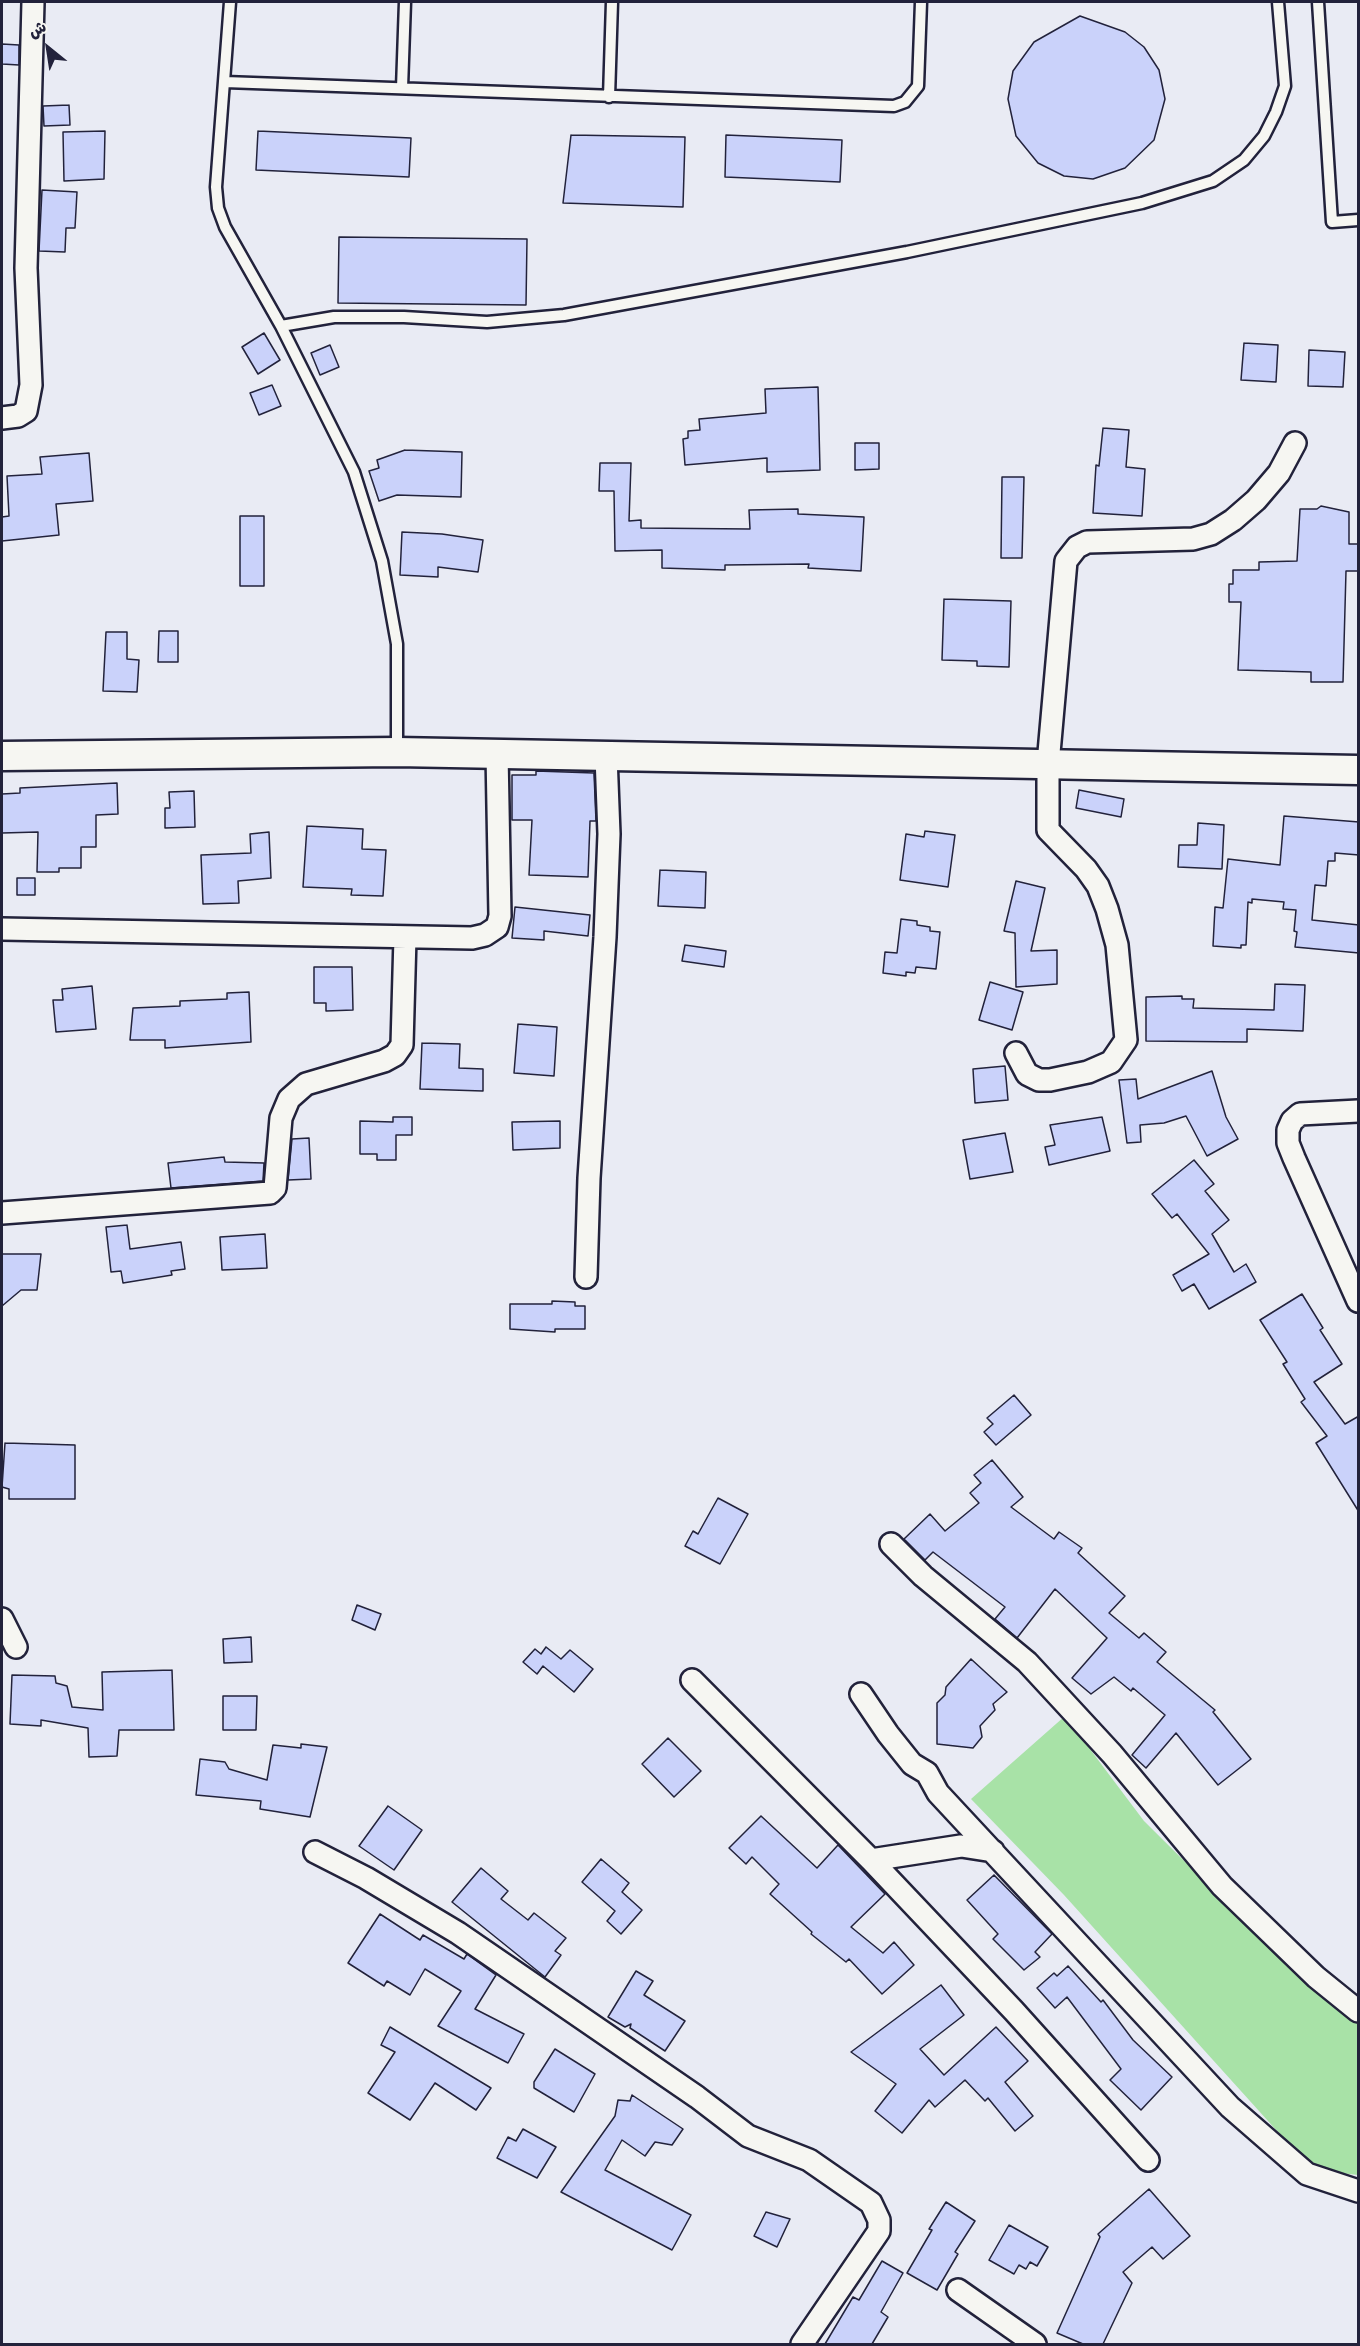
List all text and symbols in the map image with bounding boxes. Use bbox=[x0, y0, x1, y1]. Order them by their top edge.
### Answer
north arrow bbox=[18, 18, 78, 78]
text: ش bbox=[26, 19, 51, 45]

